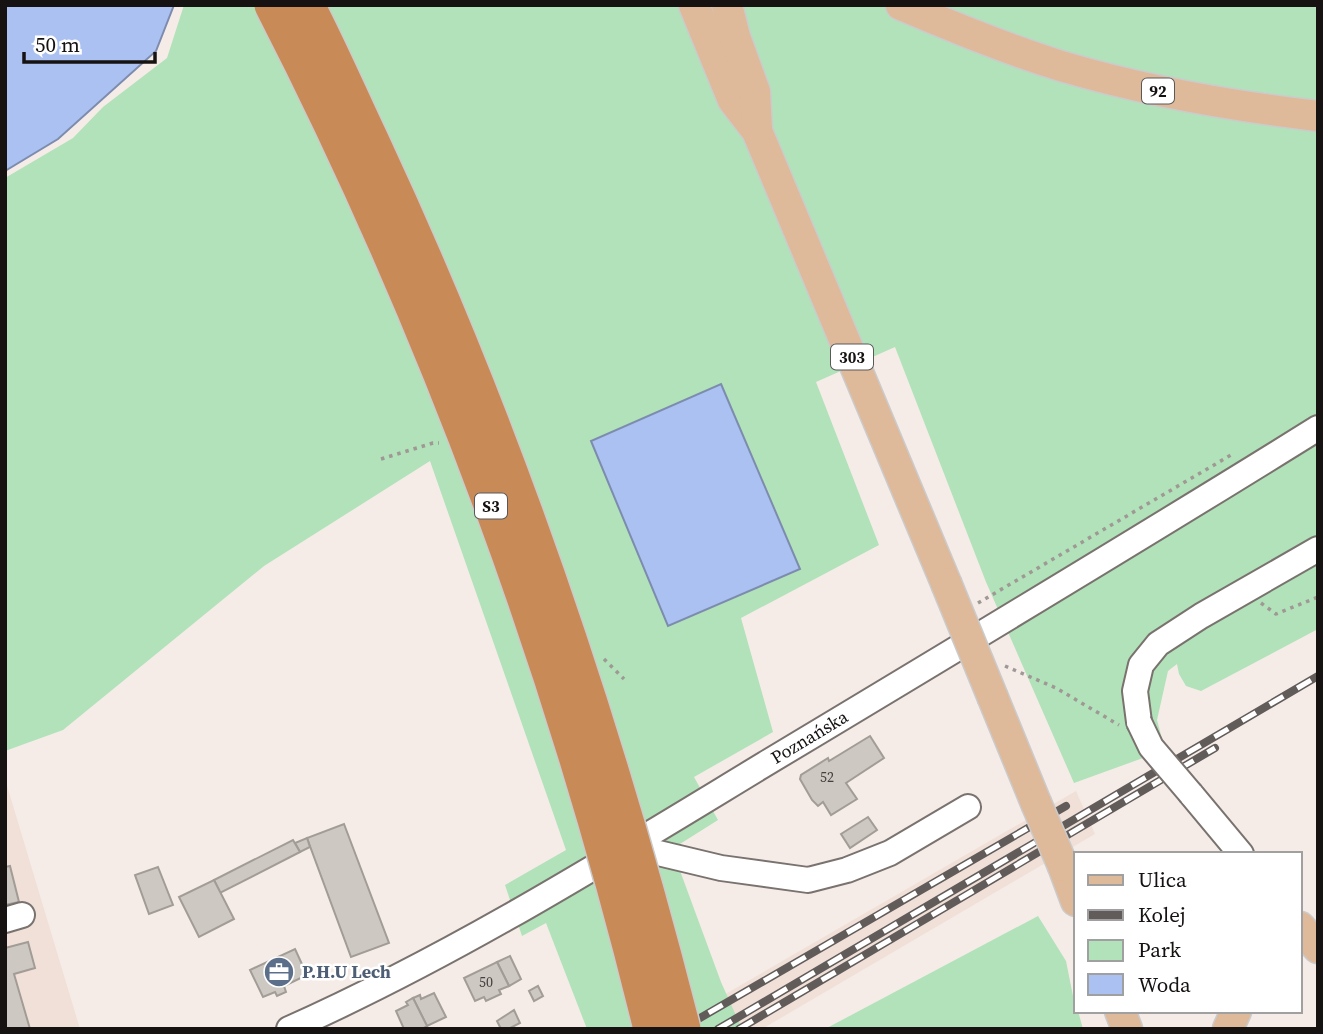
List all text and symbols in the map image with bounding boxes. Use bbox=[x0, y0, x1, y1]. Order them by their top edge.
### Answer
scale bar bbox=[24, 21, 156, 65]
text: 50 m bbox=[35, 30, 80, 59]
road number: 92 bbox=[1142, 78, 1174, 104]
road number: 303 bbox=[831, 344, 873, 370]
road number: S3 bbox=[475, 494, 507, 519]
street label: Poznańska bbox=[766, 704, 853, 770]
house number: 52 bbox=[820, 767, 834, 787]
legend bbox=[1074, 852, 1302, 1013]
text: Ulica bbox=[1138, 865, 1187, 894]
text: Kolej bbox=[1138, 900, 1186, 929]
text: Park bbox=[1138, 935, 1182, 964]
office icon: P.H.U Lech bbox=[262, 955, 296, 989]
place label: P.H.U Lech bbox=[302, 959, 391, 984]
text: Woda bbox=[1138, 970, 1191, 999]
house number: 50 bbox=[479, 972, 493, 992]

